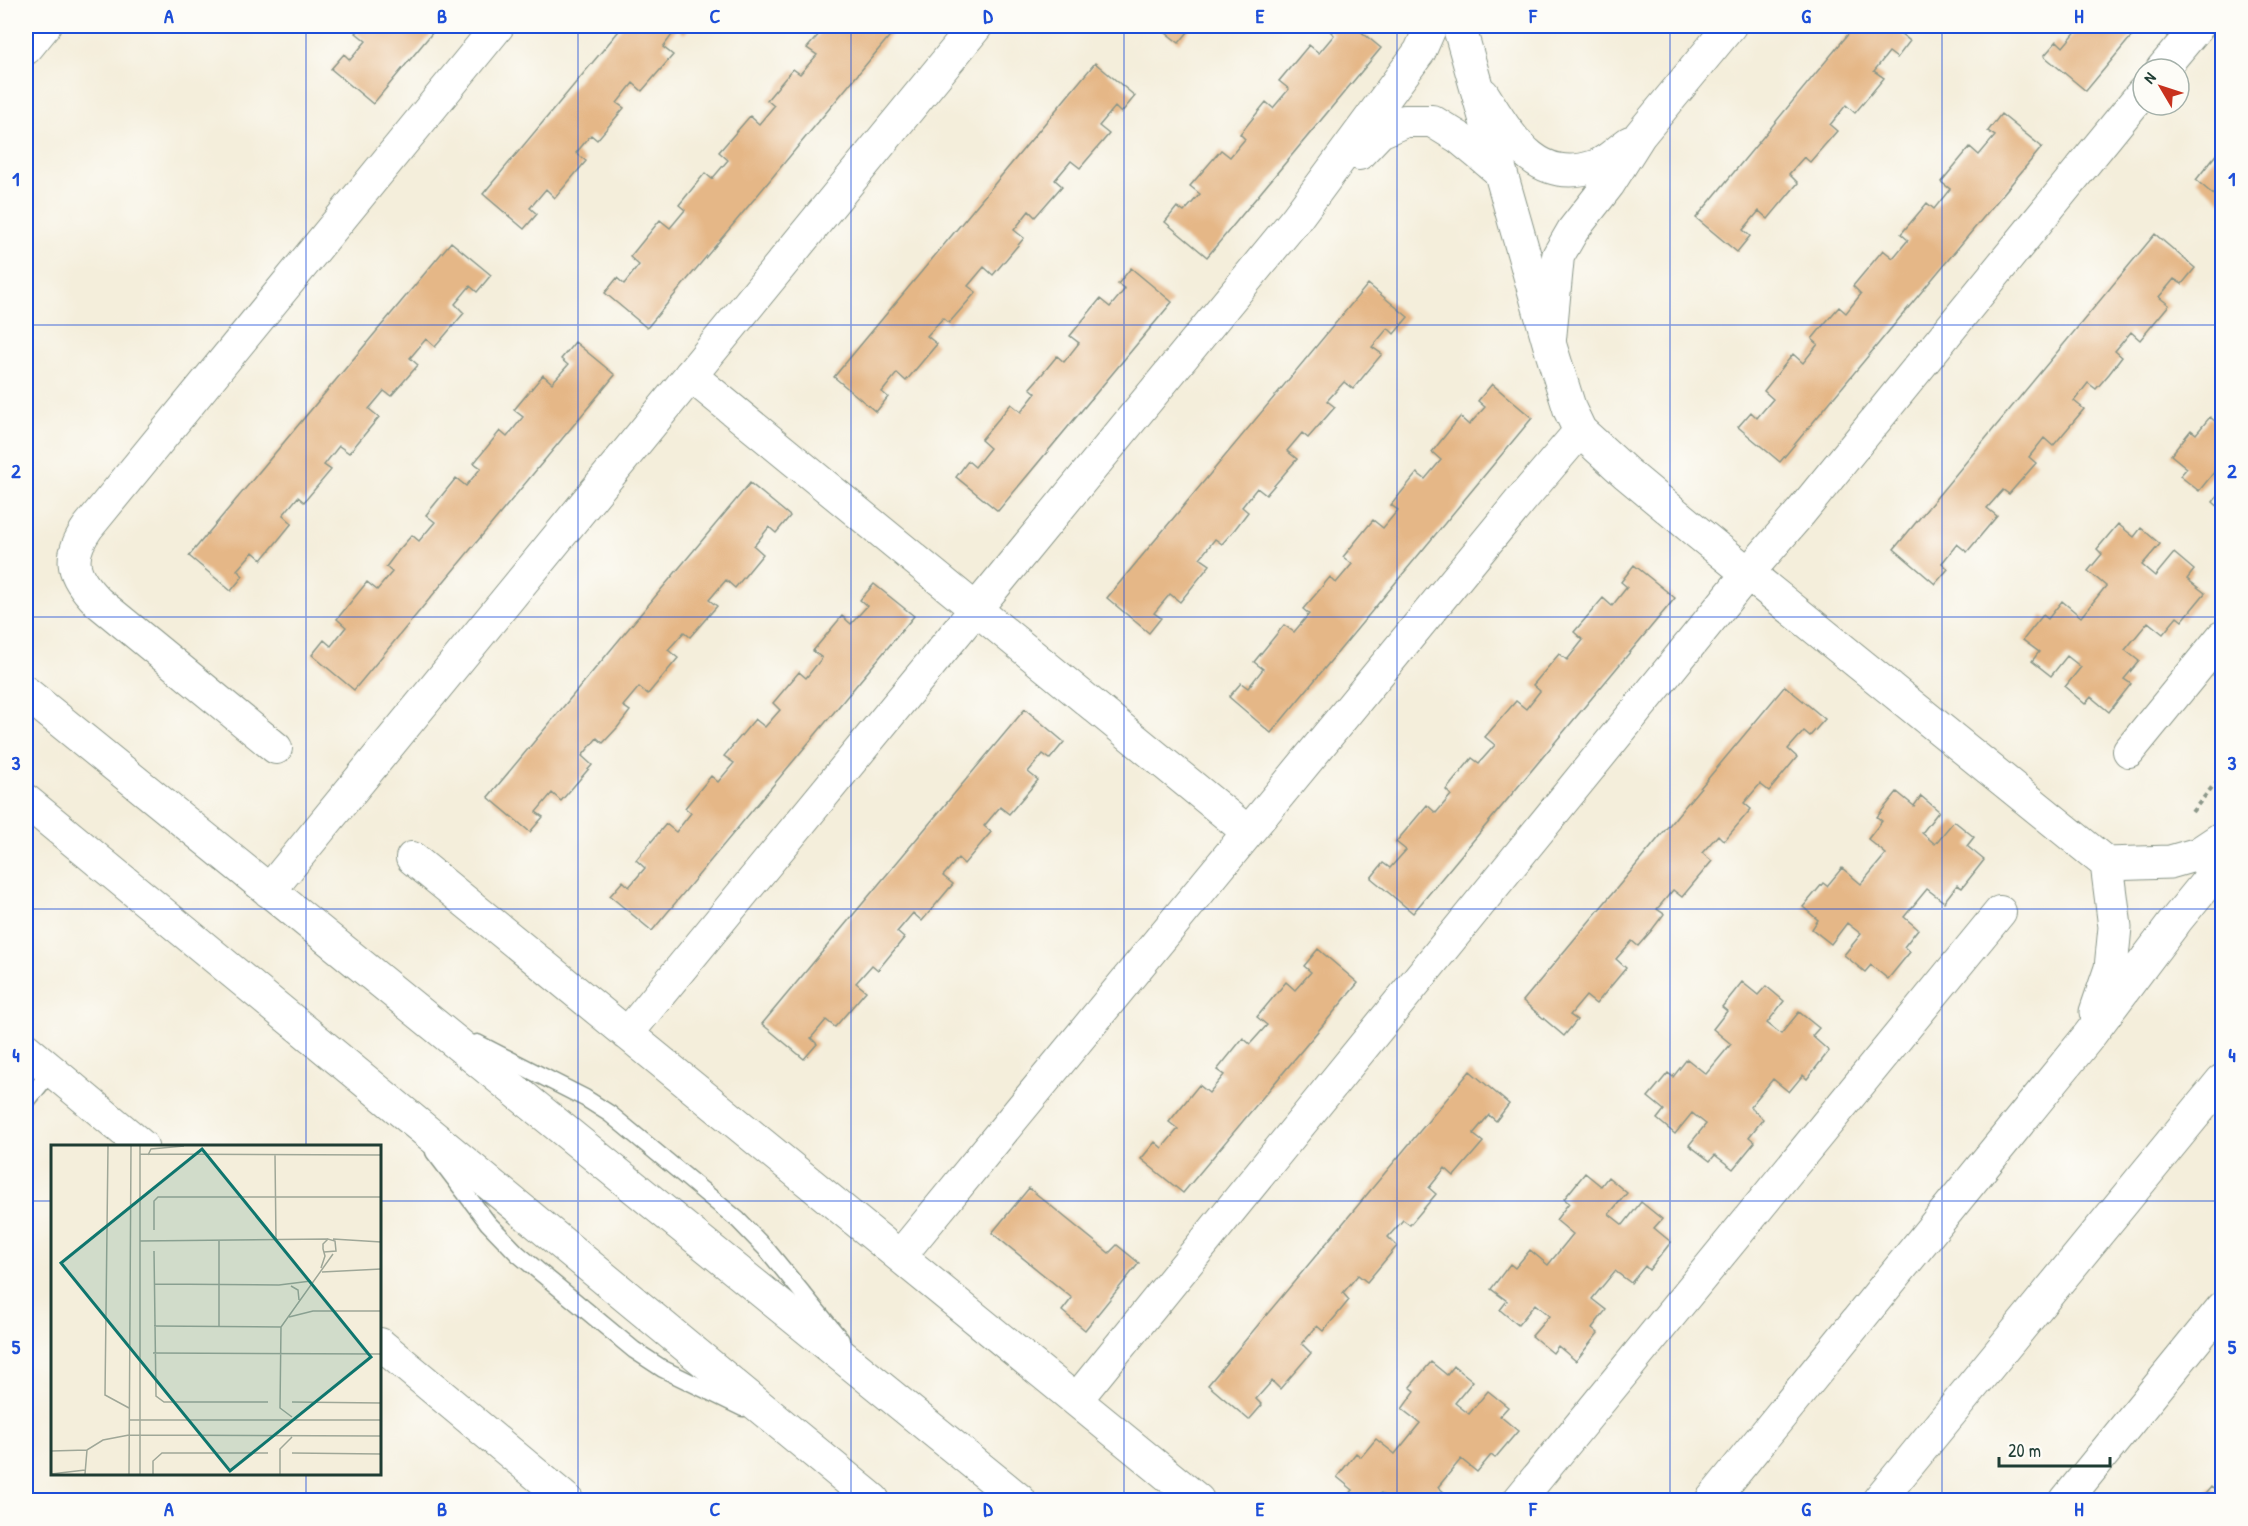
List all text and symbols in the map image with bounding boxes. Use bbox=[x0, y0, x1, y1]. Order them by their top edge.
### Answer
text: A bbox=[164, 2, 174, 29]
text: B bbox=[437, 2, 447, 29]
text: C bbox=[710, 2, 721, 29]
text: D bbox=[983, 2, 993, 29]
text: E bbox=[1256, 2, 1265, 29]
text: F bbox=[1528, 2, 1538, 29]
text: G bbox=[1801, 2, 1811, 29]
text: H bbox=[2074, 2, 2084, 29]
north arrow bbox=[2131, 57, 2191, 117]
text: N bbox=[2138, 67, 2161, 88]
text: 1 bbox=[12, 165, 20, 192]
text: 1 bbox=[2228, 165, 2236, 192]
text: 2 bbox=[11, 457, 21, 484]
text: 2 bbox=[2227, 457, 2237, 484]
text: 3 bbox=[12, 749, 21, 776]
text: 3 bbox=[2228, 749, 2237, 776]
text: 4 bbox=[12, 1041, 20, 1068]
text: 4 bbox=[2228, 1041, 2236, 1068]
inset map bbox=[51, 1145, 381, 1475]
text: 5 bbox=[12, 1333, 21, 1360]
text: 5 bbox=[2228, 1333, 2237, 1360]
scale bar bbox=[1999, 1430, 2110, 1468]
text: 20 m bbox=[2008, 1438, 2041, 1463]
text: A bbox=[164, 1495, 174, 1522]
text: B bbox=[437, 1495, 447, 1522]
text: C bbox=[710, 1495, 721, 1522]
text: D bbox=[983, 1495, 993, 1522]
text: E bbox=[1256, 1495, 1265, 1522]
text: F bbox=[1528, 1495, 1538, 1522]
text: G bbox=[1801, 1495, 1811, 1522]
text: H bbox=[2074, 1495, 2084, 1522]

